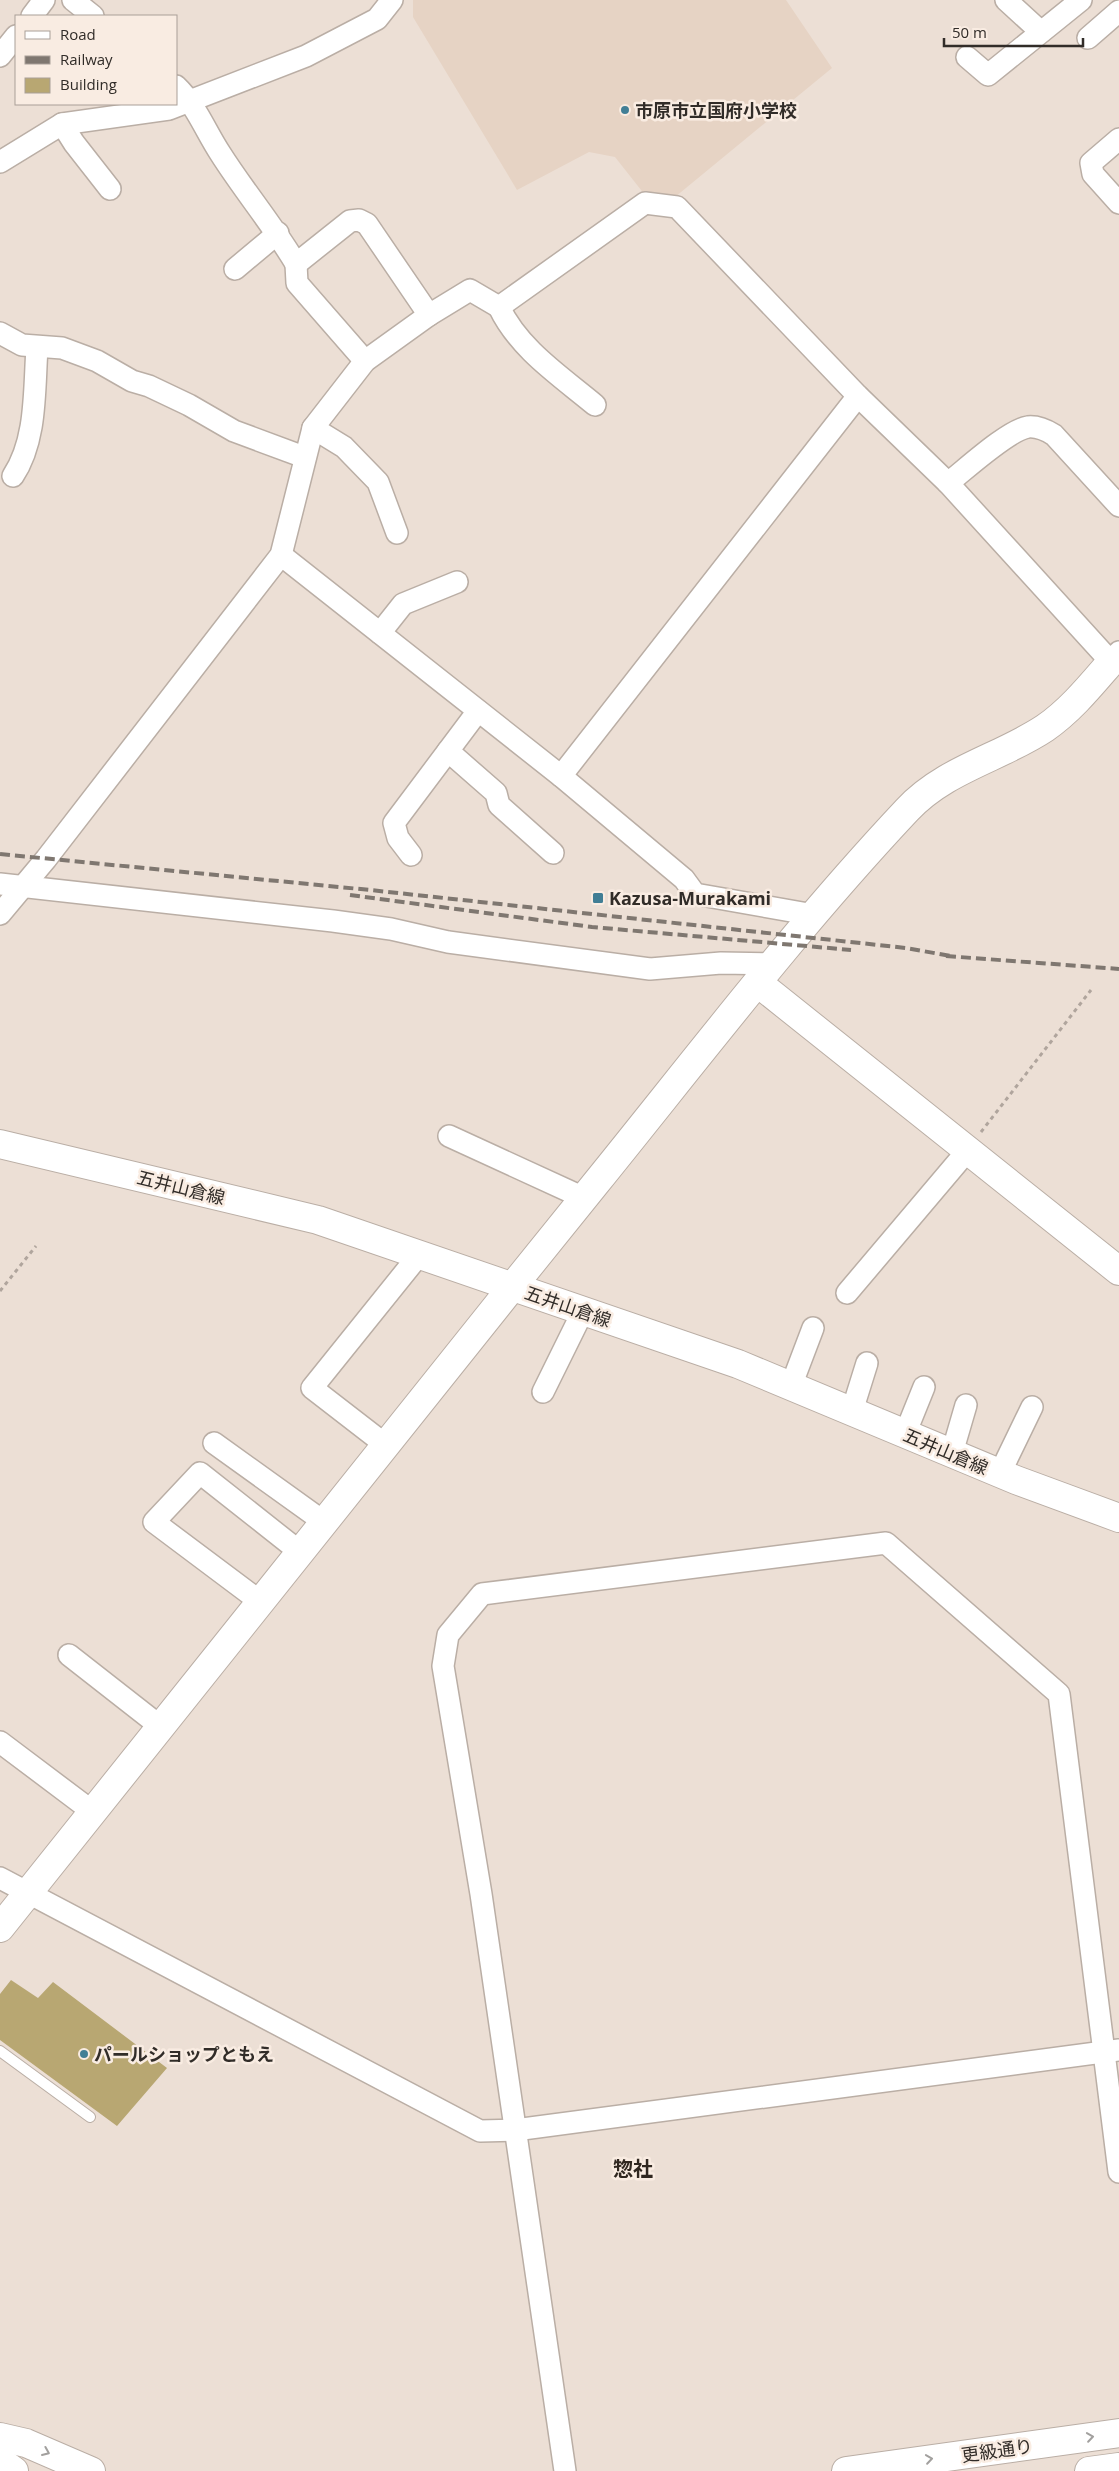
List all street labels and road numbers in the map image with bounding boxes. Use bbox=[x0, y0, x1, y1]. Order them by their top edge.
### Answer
street label: 五井山倉線 bbox=[134, 1164, 228, 1210]
street label: 五井山倉線 bbox=[522, 1280, 614, 1332]
street label: 五井山倉線 bbox=[900, 1422, 992, 1480]
street label: 更級通り bbox=[960, 2433, 1034, 2467]

